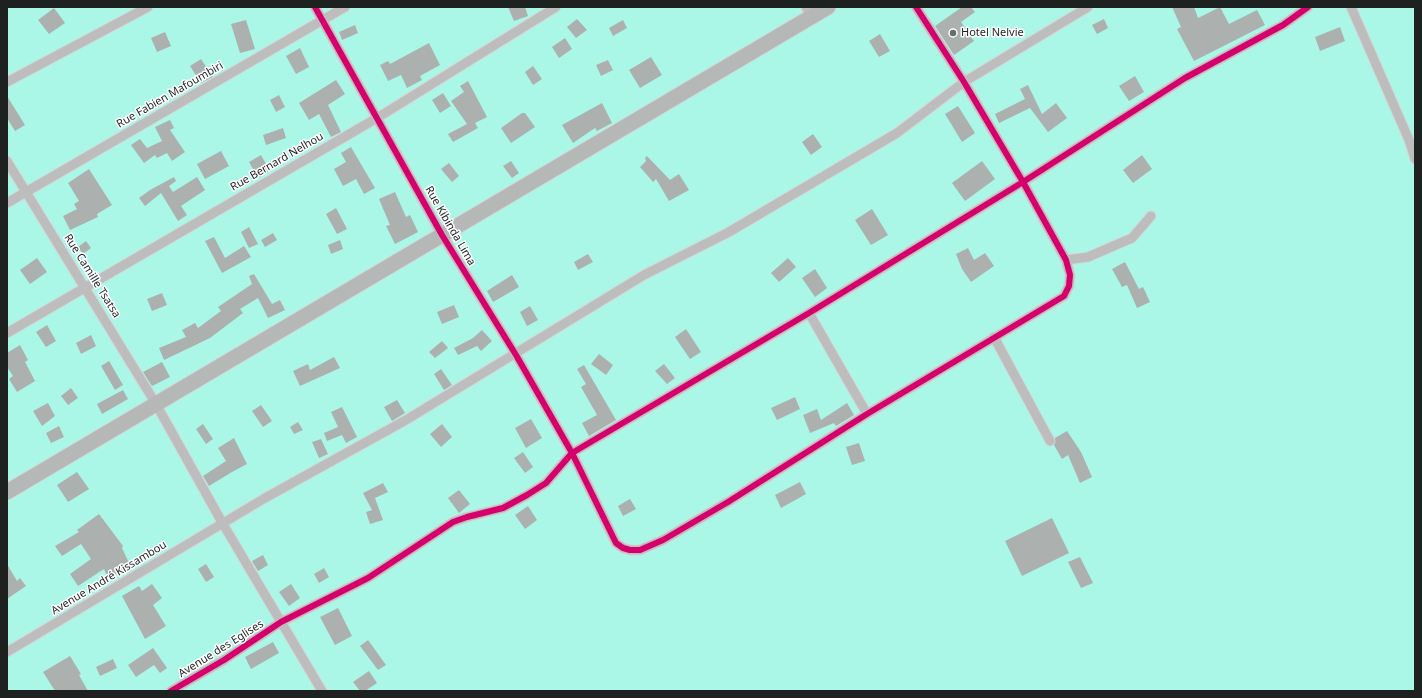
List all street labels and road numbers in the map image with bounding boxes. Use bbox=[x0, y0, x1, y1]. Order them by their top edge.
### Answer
street label: Rue Fabien Mafoumbiri bbox=[114, 59, 226, 131]
street label: Rue Bernard Nelhou bbox=[228, 130, 326, 194]
street label: Rue Kibinda Lima bbox=[422, 184, 478, 268]
street label: Rue Camille Tsatsa bbox=[61, 232, 123, 320]
street label: Avenue André Kissambou bbox=[49, 538, 169, 618]
street label: Avenue des Eglises bbox=[176, 617, 266, 681]

